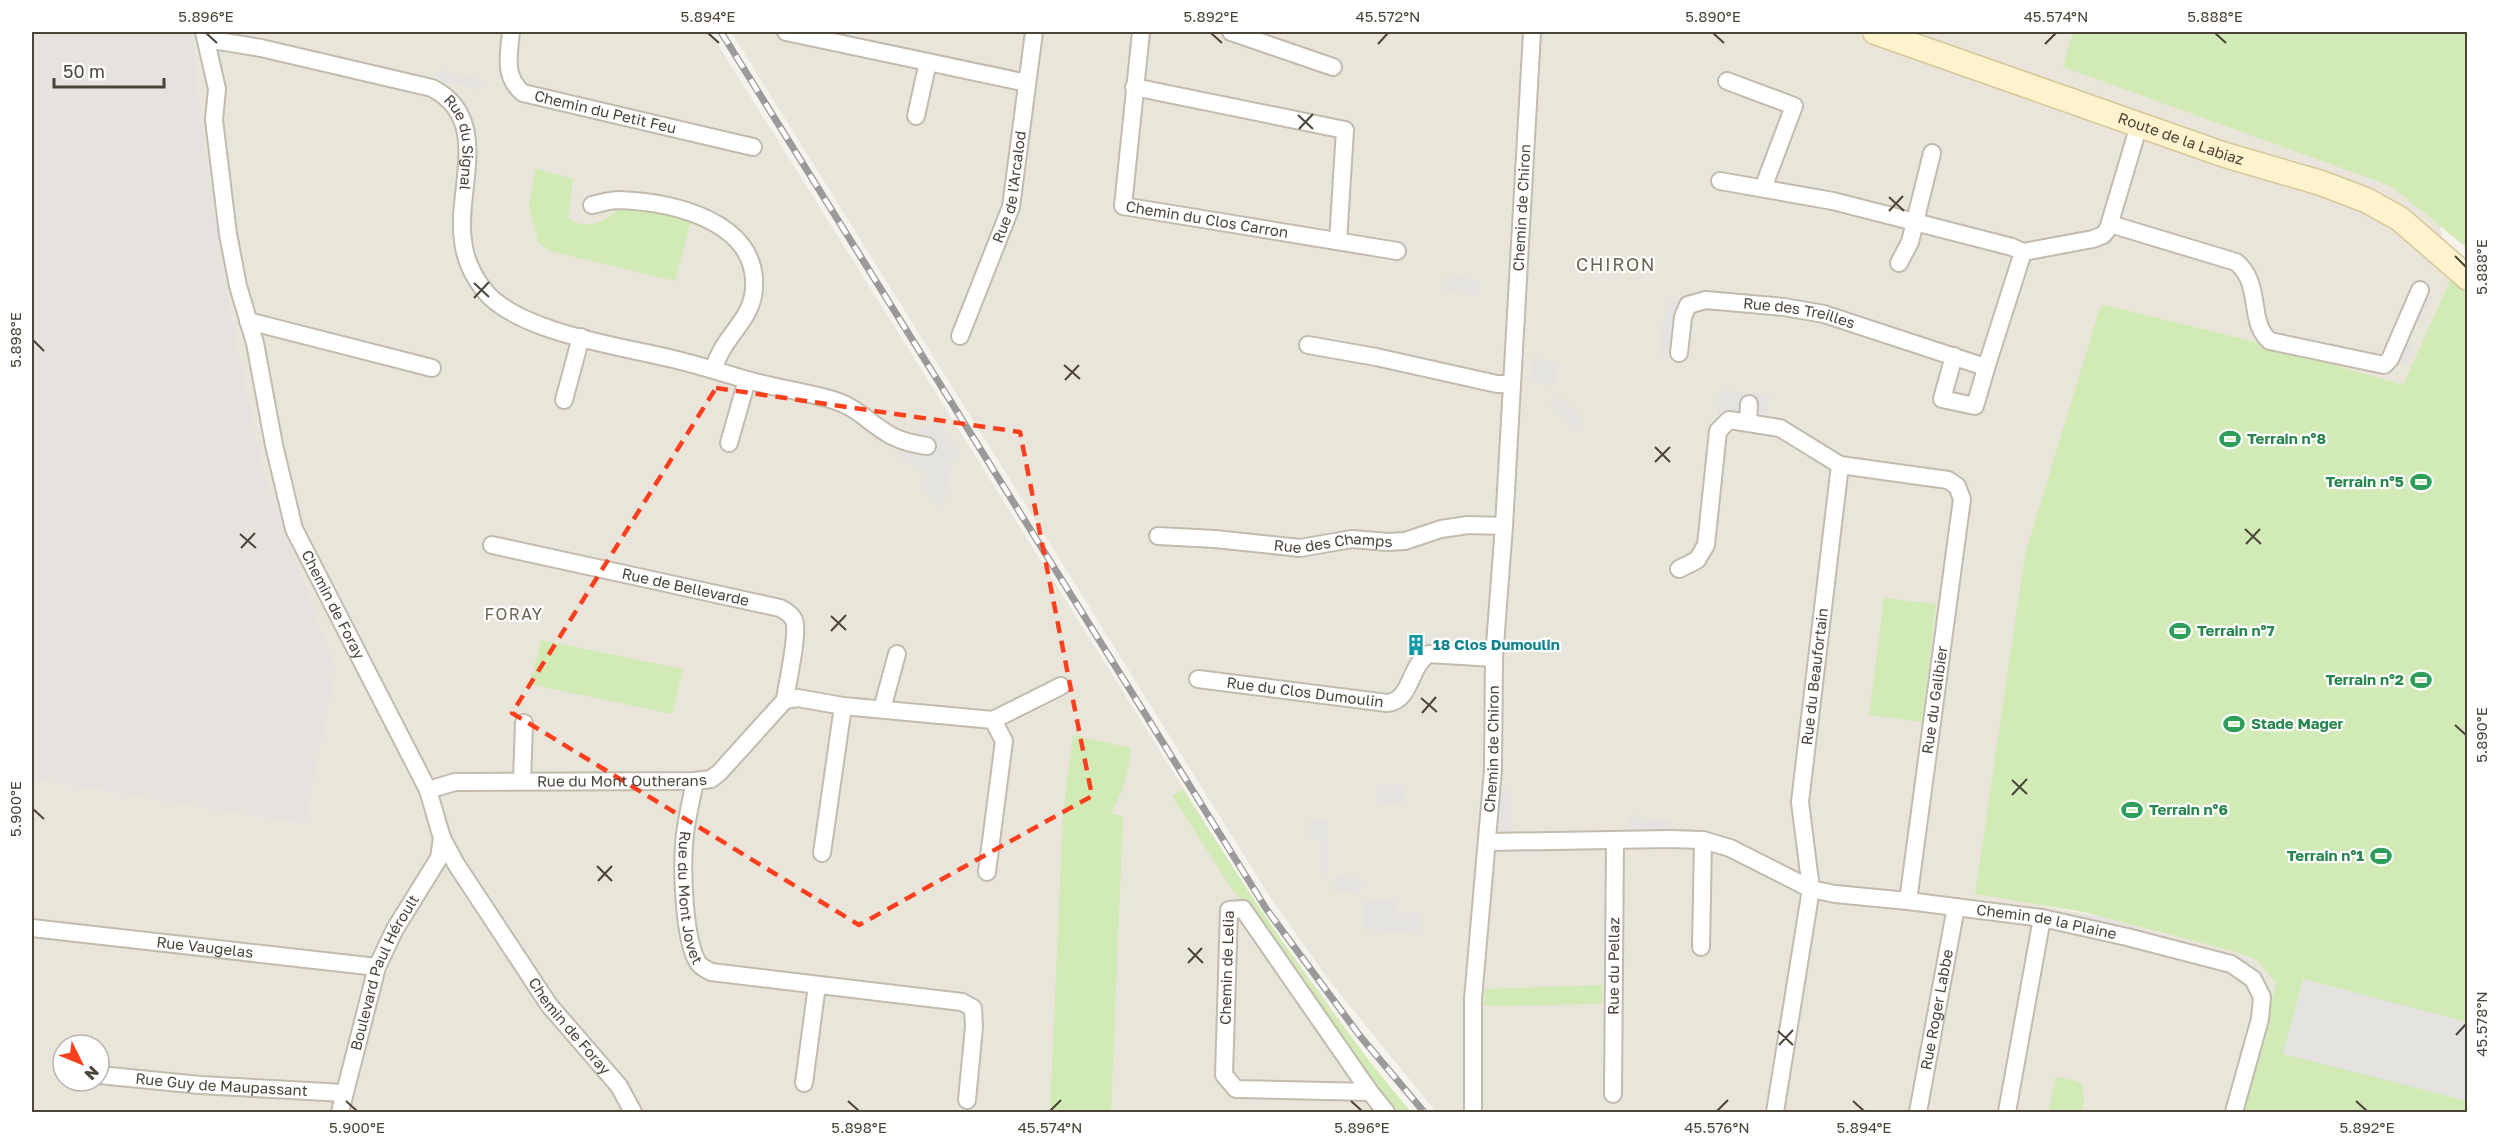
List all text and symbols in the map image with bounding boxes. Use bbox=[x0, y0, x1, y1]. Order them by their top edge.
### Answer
text: 5.896°E bbox=[178, 7, 234, 25]
text: 5.894°E bbox=[681, 7, 735, 25]
text: 5.892°E bbox=[1183, 7, 1239, 25]
text: 45.572°N bbox=[1356, 7, 1420, 25]
text: 5.890°E bbox=[1685, 7, 1741, 25]
text: 45.574°N bbox=[2024, 7, 2088, 25]
text: 5.888°E bbox=[2187, 7, 2243, 25]
scale bar bbox=[54, 51, 164, 89]
text: 50 m bbox=[63, 60, 105, 82]
street label: Chemin du Petit Feu bbox=[533, 86, 678, 137]
street label: Rue du Signal bbox=[441, 90, 478, 192]
street label: Route de la Labiaz bbox=[2116, 108, 2246, 168]
street label: Rue de l'Arcalod bbox=[988, 130, 1029, 245]
street label: Chemin de Chiron bbox=[1508, 144, 1534, 272]
street label: Chemin du Clos Carron bbox=[1124, 197, 1290, 241]
text: 5.888°E bbox=[2472, 239, 2490, 295]
district label: CHIRON bbox=[1576, 253, 1656, 275]
street label: Rue des Treilles bbox=[1742, 293, 1858, 332]
text: 5.898°E bbox=[6, 312, 24, 368]
sports icon: Terrain n°8 bbox=[2218, 427, 2242, 451]
place label: Terrain n°8 bbox=[2247, 429, 2326, 447]
sports icon: Terrain n°5 bbox=[2409, 470, 2433, 494]
place label: Terrain n°5 bbox=[2325, 472, 2404, 490]
street label: Rue des Champs bbox=[1273, 529, 1393, 556]
street label: Chemin de Foray bbox=[298, 547, 369, 662]
street label: Rue de Bellevarde bbox=[620, 564, 751, 609]
district label: FORAY bbox=[484, 604, 544, 624]
street label: Rue du Beaufortain bbox=[1797, 607, 1831, 746]
sports icon: Terrain n°7 bbox=[2168, 619, 2192, 643]
place label: Terrain n°7 bbox=[2197, 621, 2275, 639]
building icon: 18 Clos Dumoulin bbox=[1404, 633, 1428, 657]
place label: 18 Clos Dumoulin bbox=[1433, 635, 1560, 653]
street label: Rue du Galibier bbox=[1918, 644, 1951, 755]
sports icon: Terrain n°2 bbox=[2409, 668, 2433, 692]
place label: Terrain n°2 bbox=[2325, 670, 2404, 688]
street label: Rue du Clos Dumoulin bbox=[1226, 673, 1385, 711]
street label: Chemin de Chiron bbox=[1479, 685, 1502, 813]
text: 5.890°E bbox=[2472, 707, 2490, 763]
sports icon: Stade Mager bbox=[2222, 712, 2246, 736]
place label: Stade Mager bbox=[2251, 714, 2344, 732]
street label: Rue du Mont Outherans bbox=[537, 770, 708, 790]
text: 5.900°E bbox=[6, 781, 24, 837]
sports icon: Terrain n°6 bbox=[2120, 798, 2144, 822]
place label: Terrain n°6 bbox=[2149, 800, 2228, 818]
street label: Rue du Mont Jovet bbox=[675, 830, 707, 967]
sports icon: Terrain n°1 bbox=[2369, 844, 2393, 868]
place label: Terrain n°1 bbox=[2287, 846, 2364, 864]
street label: Boulevard Paul Héroult bbox=[346, 891, 422, 1052]
street label: Chemin de la Plaine bbox=[1975, 900, 2119, 943]
street label: Chemin de Lelia bbox=[1216, 910, 1237, 1025]
street label: Rue du Pellaz bbox=[1604, 917, 1622, 1015]
street label: Rue Vaugelas bbox=[156, 932, 254, 961]
street label: Rue Roger Labbe bbox=[1916, 947, 1956, 1071]
street label: Chemin de Foray bbox=[525, 974, 615, 1078]
text: 45.578°N bbox=[2472, 991, 2490, 1057]
north arrow bbox=[51, 1033, 111, 1093]
text: N bbox=[81, 1062, 103, 1085]
street label: Rue Guy de Maupassant bbox=[135, 1069, 308, 1099]
text: 5.900°E bbox=[329, 1118, 385, 1136]
text: 5.898°E bbox=[831, 1118, 887, 1136]
text: 45.574°N bbox=[1018, 1118, 1082, 1136]
text: 5.896°E bbox=[1334, 1118, 1390, 1136]
text: 45.576°N bbox=[1684, 1118, 1750, 1136]
text: 5.894°E bbox=[1837, 1118, 1891, 1136]
text: 5.892°E bbox=[2339, 1118, 2395, 1136]

